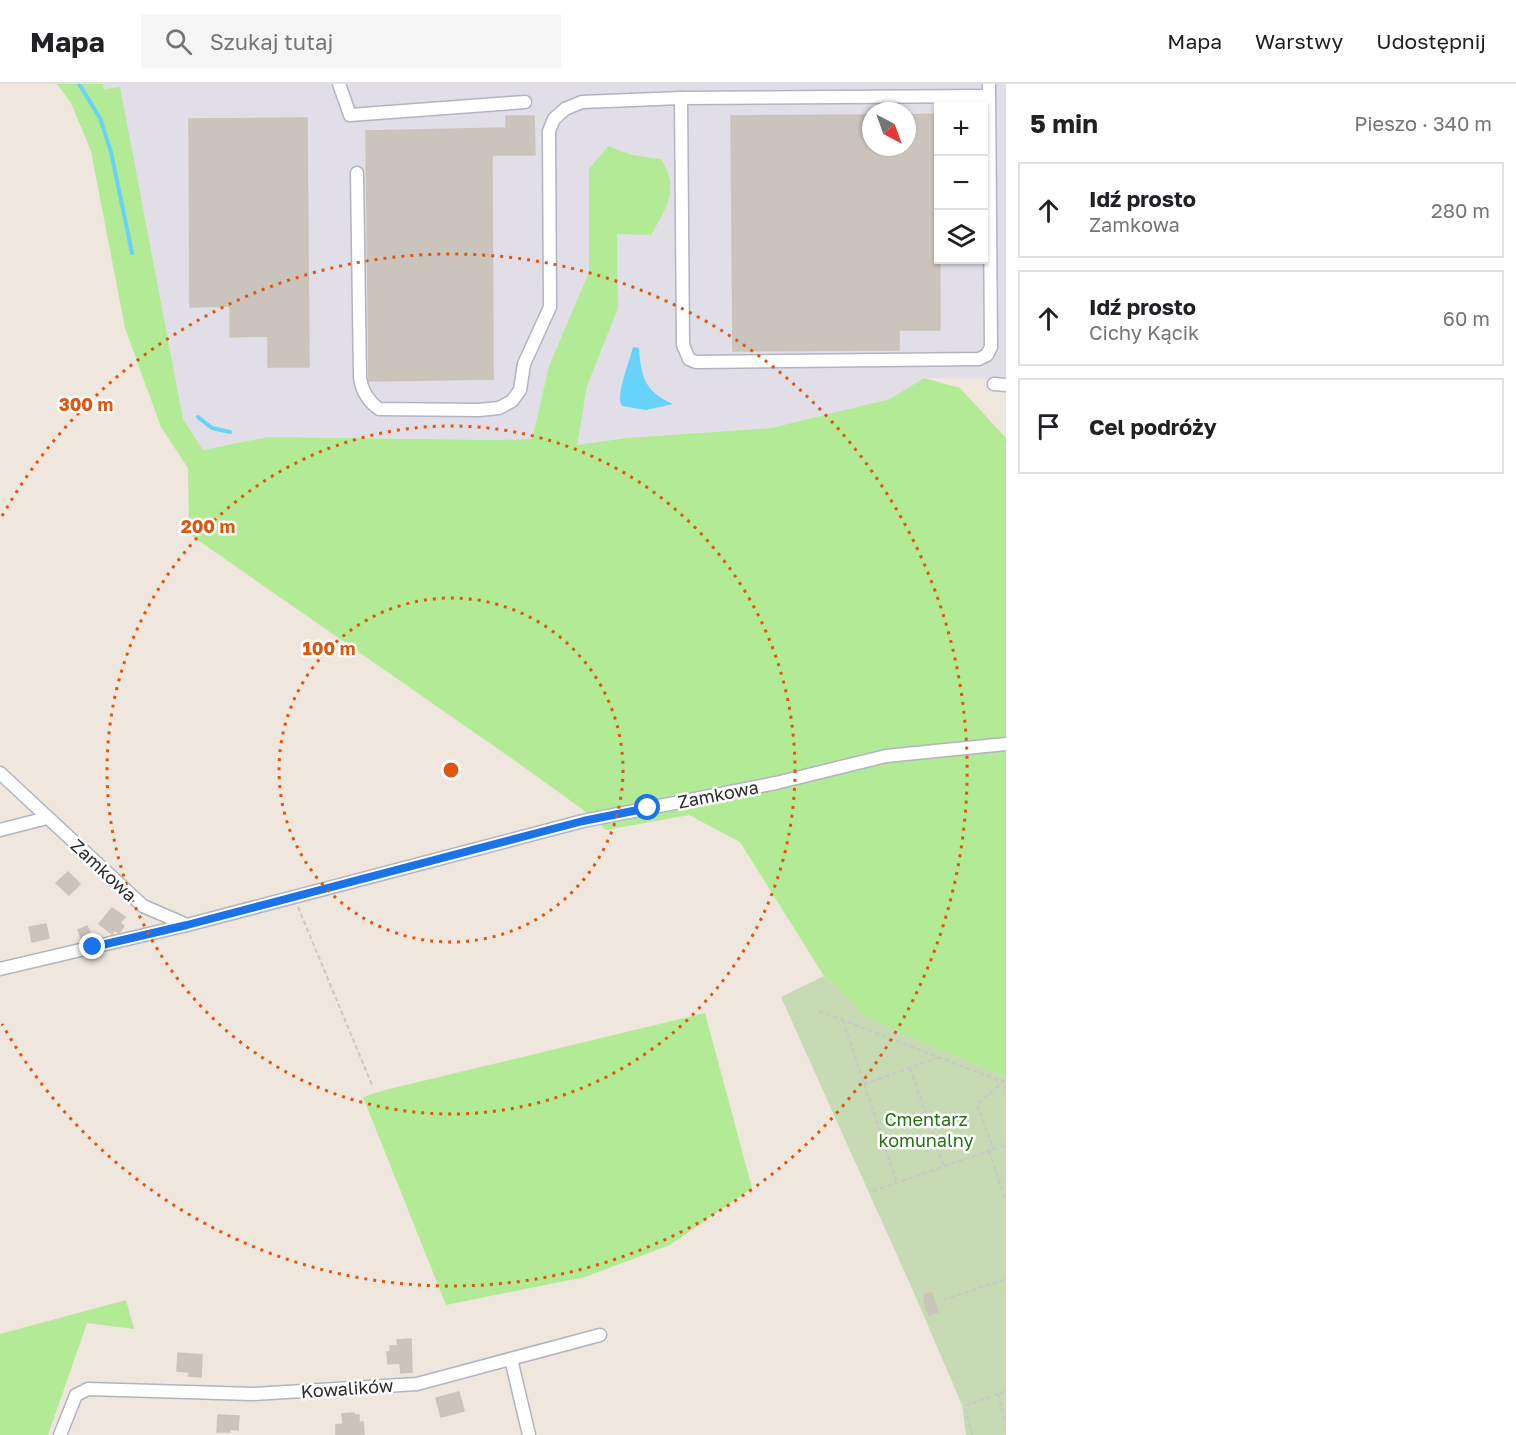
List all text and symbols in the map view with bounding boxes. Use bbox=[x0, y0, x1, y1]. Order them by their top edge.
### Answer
search box bbox=[141, 14, 561, 68]
text: Mapa bbox=[30, 25, 105, 58]
icon: search bbox=[162, 25, 195, 58]
text: Szukaj tutaj bbox=[210, 28, 333, 55]
text: Mapa bbox=[1167, 28, 1222, 54]
text: Warstwy bbox=[1255, 28, 1343, 54]
text: Udostępnij bbox=[1376, 28, 1486, 54]
north arrow bbox=[862, 102, 916, 156]
map controls bbox=[934, 102, 988, 264]
button: + bbox=[934, 102, 988, 156]
text: 5 min bbox=[1030, 108, 1098, 139]
text: Pieszo · 340 m bbox=[1354, 111, 1492, 135]
button: − bbox=[934, 156, 988, 210]
text: Idź prosto bbox=[1089, 185, 1196, 212]
icon: ahead bbox=[1032, 194, 1065, 227]
text: 280 m bbox=[1431, 198, 1490, 222]
button: layers bbox=[934, 210, 988, 264]
text: Zamkowa bbox=[1089, 212, 1180, 236]
text: Idź prosto bbox=[1089, 293, 1196, 320]
icon: ahead bbox=[1032, 302, 1065, 335]
text: 60 m bbox=[1443, 306, 1490, 330]
text: Cichy Kącik bbox=[1089, 320, 1199, 344]
text: 300 m bbox=[59, 393, 113, 415]
icon: arrive bbox=[1032, 410, 1065, 443]
text: Cel podróży bbox=[1089, 413, 1217, 440]
text: 200 m bbox=[181, 515, 235, 537]
text: 100 m bbox=[303, 637, 355, 659]
centre of rings bbox=[441, 760, 461, 780]
street label: Zamkowa bbox=[676, 775, 760, 813]
route start bbox=[634, 794, 660, 820]
street label: Zamkowa bbox=[67, 834, 141, 906]
route end bbox=[79, 933, 105, 959]
park label: Cmentarz komunalny bbox=[878, 1108, 974, 1151]
street label: Kowalików bbox=[300, 1374, 394, 1402]

